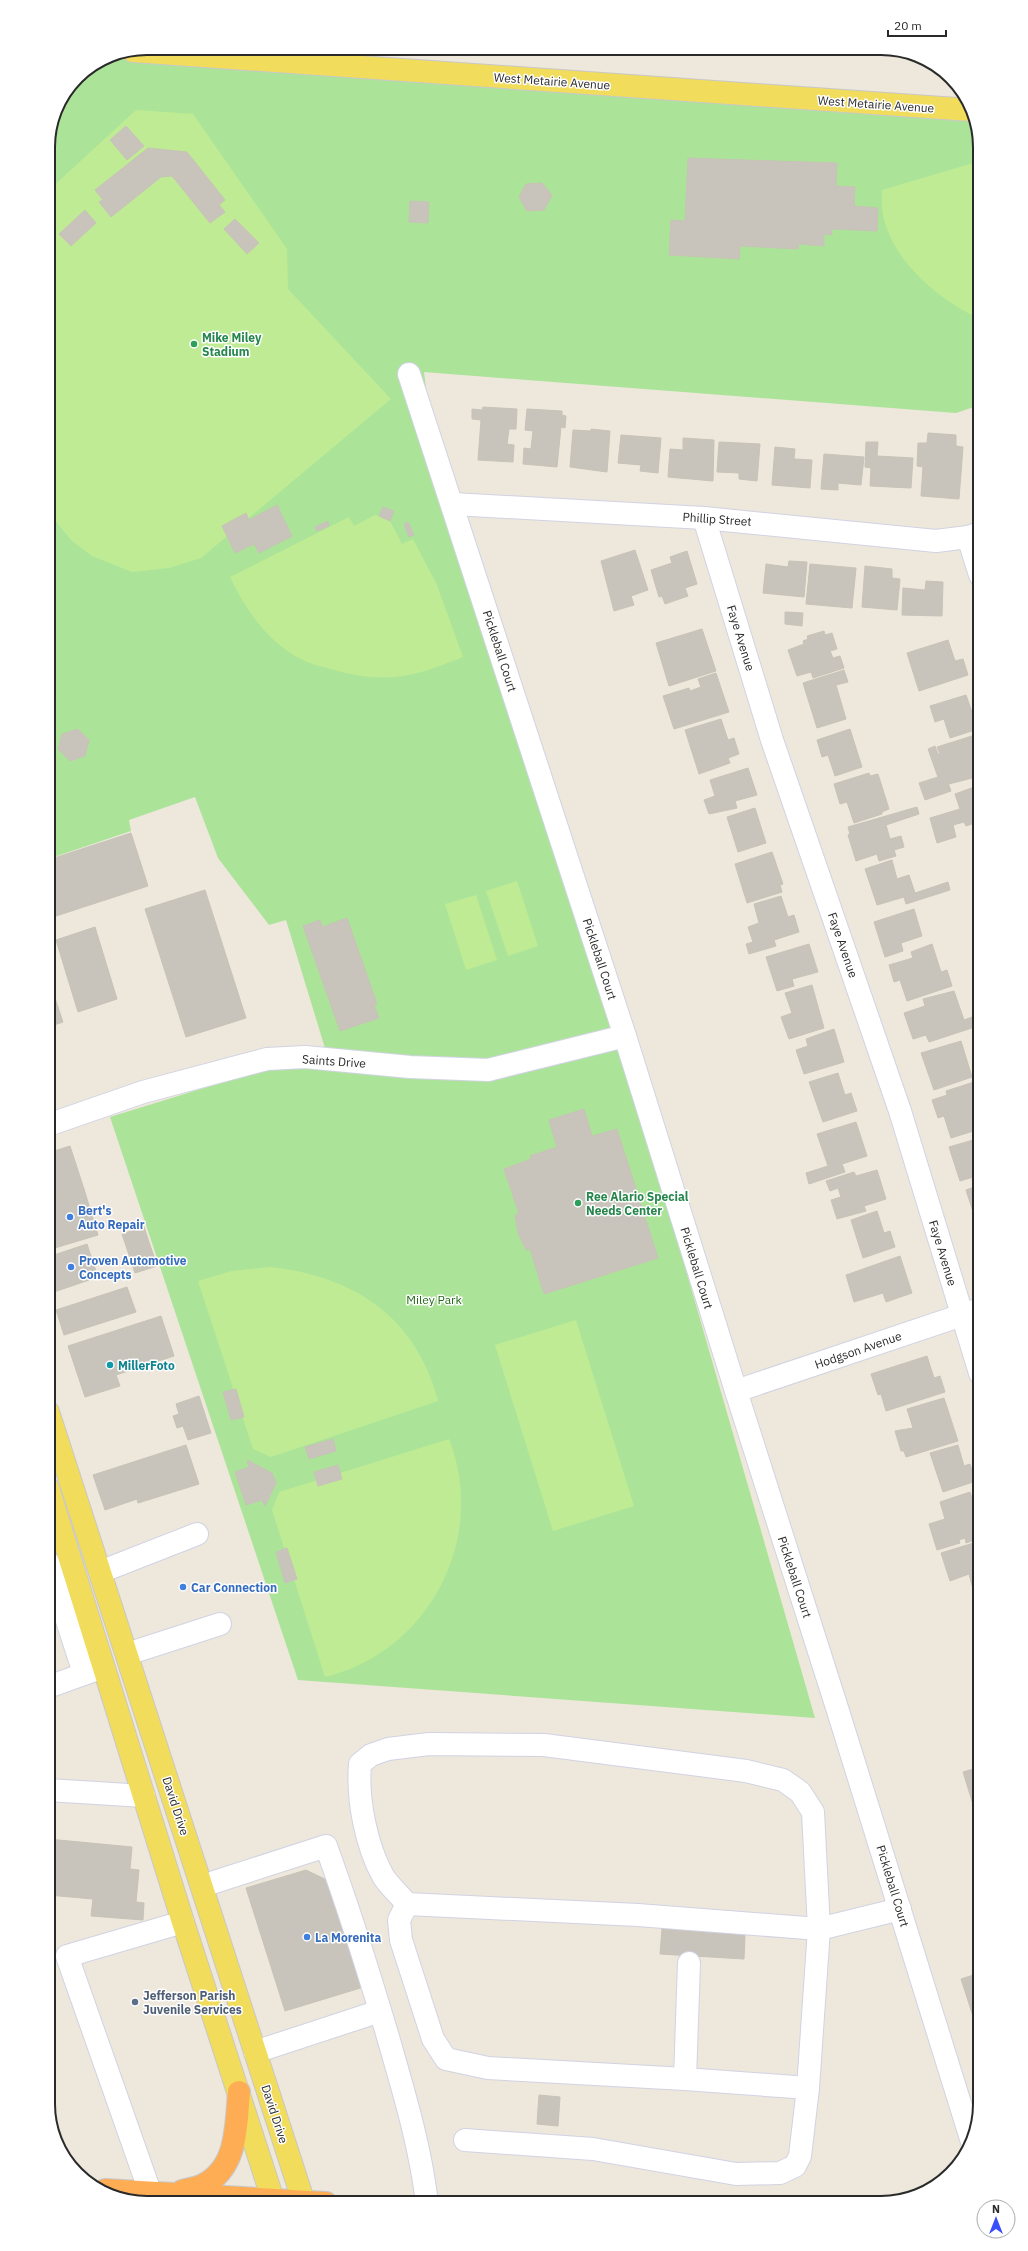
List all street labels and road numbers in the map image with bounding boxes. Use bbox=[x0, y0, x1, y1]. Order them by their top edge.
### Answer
street label: West Metairie Avenue bbox=[493, 69, 611, 93]
street label: West Metairie Avenue bbox=[817, 92, 935, 116]
street label: Phillip Street bbox=[682, 509, 752, 529]
street label: Faye Avenue bbox=[724, 603, 758, 673]
street label: Pickleball Court bbox=[480, 608, 520, 694]
street label: Faye Avenue bbox=[825, 910, 861, 980]
street label: Pickleball Court bbox=[580, 916, 620, 1002]
street label: Saints Drive bbox=[302, 1051, 367, 1071]
street label: Faye Avenue bbox=[926, 1218, 960, 1288]
street label: Pickleball Court bbox=[677, 1225, 717, 1311]
street label: Hodgson Avenue bbox=[813, 1328, 904, 1372]
street label: Pickleball Court bbox=[775, 1534, 815, 1620]
street label: David Drive bbox=[159, 1775, 193, 1838]
street label: Pickleball Court bbox=[873, 1843, 913, 1929]
street label: David Drive bbox=[258, 2083, 292, 2146]

